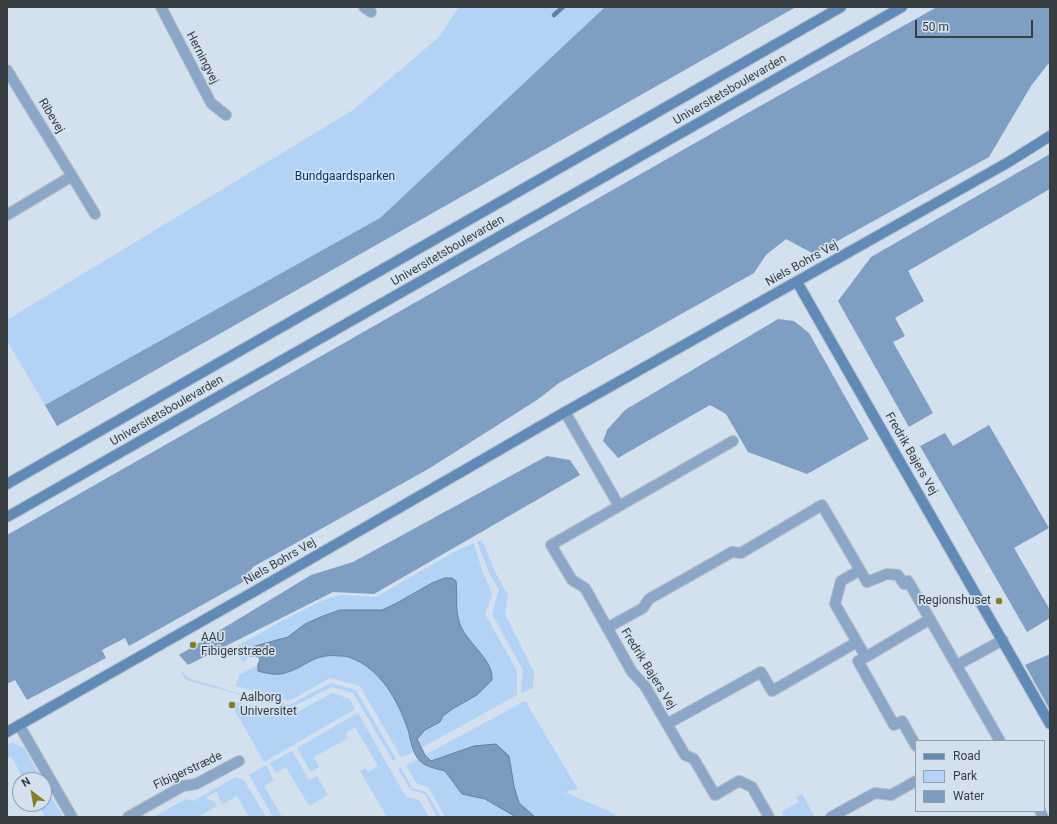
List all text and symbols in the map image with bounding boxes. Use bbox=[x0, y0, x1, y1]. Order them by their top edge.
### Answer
scale bar bbox=[917, 12, 1035, 38]
text: 50 m bbox=[922, 20, 949, 34]
street label: Herningvej bbox=[183, 29, 221, 87]
street label: Universitetsboulevarden bbox=[671, 52, 789, 128]
street label: Ribevej bbox=[35, 96, 67, 136]
park label: Bundgaardsparken bbox=[295, 170, 395, 184]
street label: Universitetsboulevarden bbox=[389, 213, 507, 289]
street label: Niels Bohrs Vej bbox=[763, 238, 841, 290]
street label: Universitetsboulevarden bbox=[108, 373, 226, 449]
street label: Fredrik Bajers Vej bbox=[882, 410, 940, 498]
street label: Niels Bohrs Vej bbox=[241, 536, 319, 588]
place label: Regionshuset bbox=[918, 594, 991, 608]
marker: Regionshuset bbox=[994, 596, 1004, 606]
street label: Fredrik Bajers Vej bbox=[617, 626, 679, 712]
place label: AAU Fibigerstræde bbox=[201, 631, 275, 659]
marker: AAU Fibigerstræde bbox=[188, 640, 198, 650]
place label: Aalborg Universitet bbox=[240, 691, 297, 719]
marker: Aalborg Universitet bbox=[227, 700, 237, 710]
legend bbox=[915, 740, 1045, 812]
street label: Fibigerstræde bbox=[152, 749, 224, 793]
text: Road bbox=[953, 749, 981, 763]
text: Park bbox=[953, 769, 977, 783]
north arrow bbox=[12, 772, 52, 812]
text: N bbox=[19, 775, 33, 790]
text: Water bbox=[953, 789, 984, 803]

